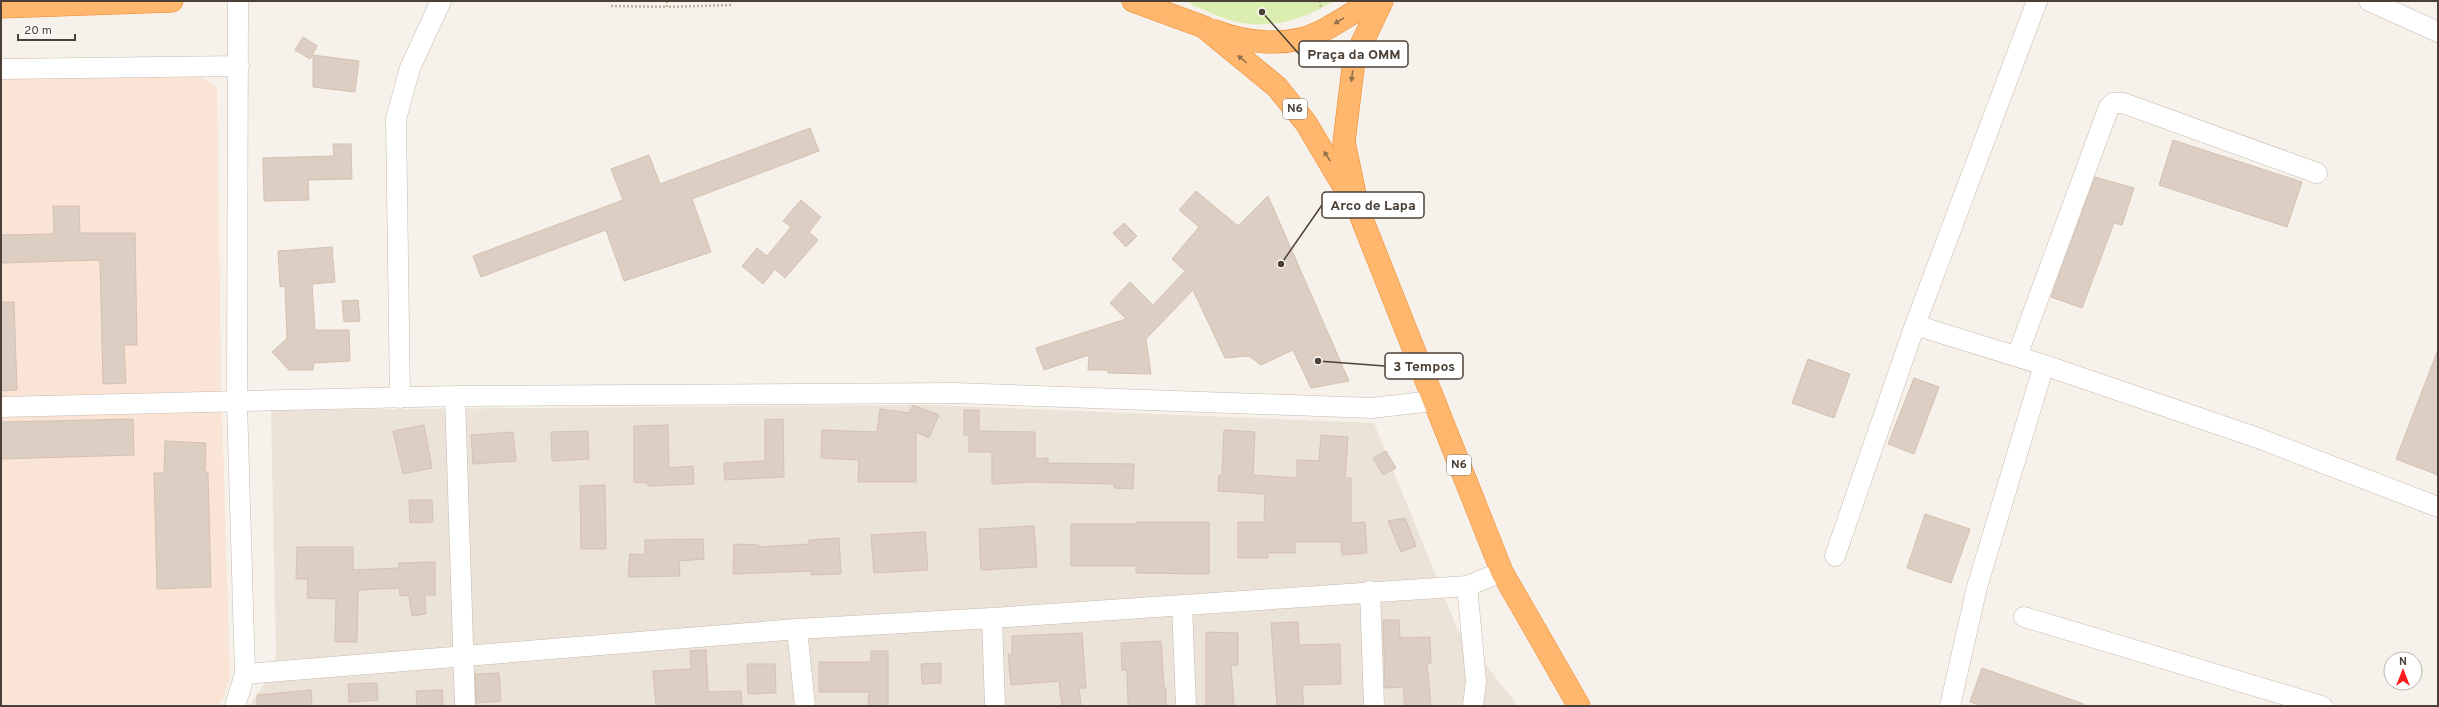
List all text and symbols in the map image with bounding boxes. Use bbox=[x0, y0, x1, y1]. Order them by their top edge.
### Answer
scale bar bbox=[18, 16, 75, 42]
one-way arrow bbox=[1333, 17, 1345, 24]
text: 20 m bbox=[24, 23, 52, 39]
callout: Praça da OMM bbox=[1299, 41, 1408, 67]
text: Praça da OMM bbox=[1307, 47, 1401, 64]
one-way arrow bbox=[1237, 54, 1248, 63]
one-way arrow bbox=[1349, 70, 1355, 82]
road number: N6 bbox=[1283, 99, 1307, 119]
one-way arrow bbox=[1323, 150, 1330, 162]
callout: Arco de Lapa bbox=[1322, 192, 1424, 218]
text: Arco de Lapa bbox=[1330, 198, 1416, 215]
callout: 3 Tempos bbox=[1385, 353, 1463, 379]
text: 3 Tempos bbox=[1393, 359, 1455, 376]
road number: N6 bbox=[1447, 455, 1471, 475]
north arrow bbox=[2383, 651, 2423, 691]
text: N bbox=[2399, 655, 2407, 669]

